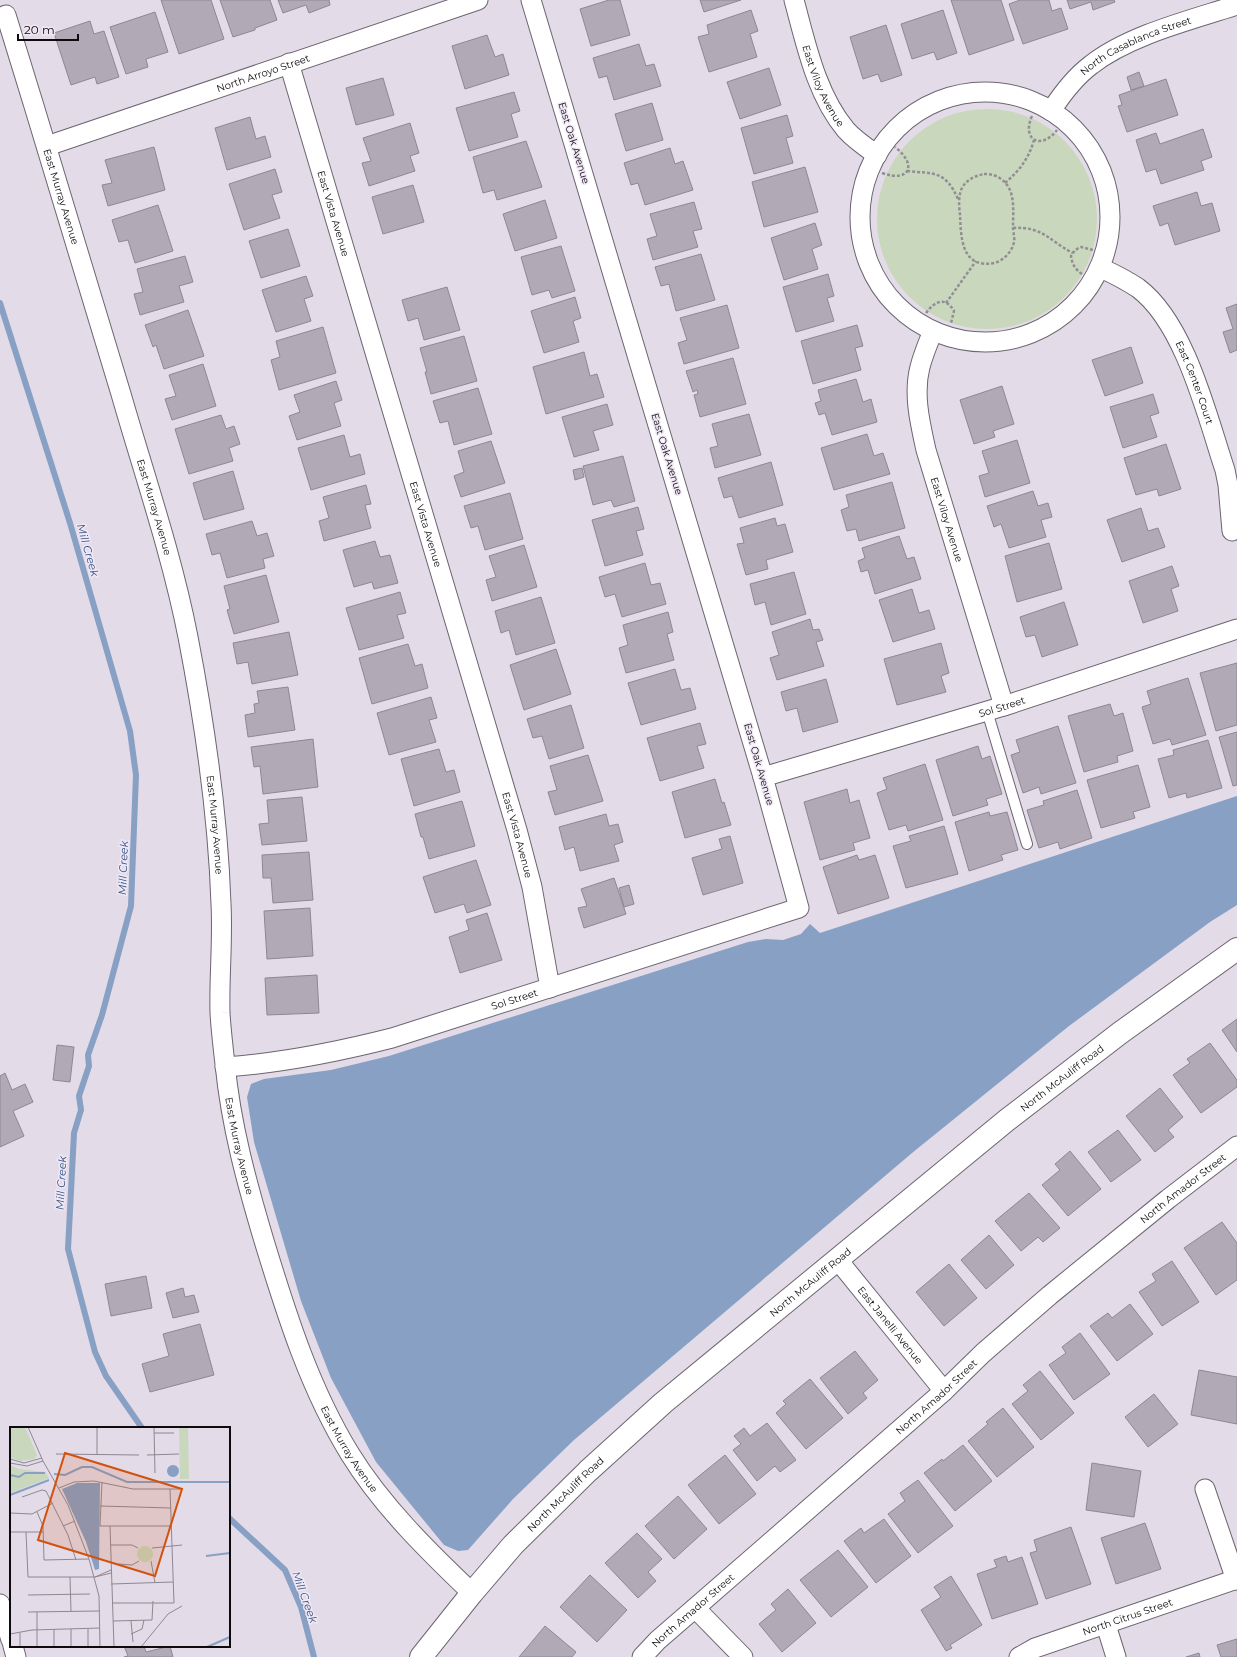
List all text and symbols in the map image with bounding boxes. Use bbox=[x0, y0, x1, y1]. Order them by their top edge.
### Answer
street label: North Casablanca Street bbox=[1077, 13, 1193, 78]
scale bar bbox=[18, 16, 78, 42]
text: 20 m bbox=[24, 22, 55, 37]
street label: East Viloy Avenue bbox=[800, 43, 847, 129]
street label: North Arroyo Street bbox=[215, 51, 311, 95]
street label: East Oak Avenue bbox=[555, 101, 593, 185]
street label: East Murray Avenue bbox=[41, 147, 82, 246]
street label: East Vista Avenue bbox=[315, 169, 353, 258]
street label: East Center Court bbox=[1173, 338, 1217, 426]
street label: East Oak Avenue bbox=[648, 412, 686, 496]
street label: East Murray Avenue bbox=[134, 457, 175, 557]
street label: East Viloy Avenue bbox=[928, 475, 966, 564]
street label: East Vista Avenue bbox=[407, 480, 445, 568]
water label: Mill Creek bbox=[74, 522, 102, 578]
street label: Sol Street bbox=[977, 693, 1027, 720]
street label: East Oak Avenue bbox=[741, 721, 777, 807]
street label: East Murray Avenue bbox=[204, 774, 226, 875]
street label: East Vista Avenue bbox=[500, 790, 536, 879]
water label: Mill Creek bbox=[115, 840, 131, 895]
street label: Sol Street bbox=[489, 985, 539, 1012]
street label: North McAuliff Road bbox=[1017, 1042, 1106, 1114]
street label: East Murray Avenue bbox=[223, 1096, 257, 1196]
street label: North Amador Street bbox=[1137, 1151, 1228, 1226]
water label: Mill Creek bbox=[53, 1155, 69, 1210]
street label: North McAuliff Road bbox=[767, 1245, 854, 1319]
street label: East Janelli Avenue bbox=[855, 1284, 926, 1367]
street label: North Amador Street bbox=[893, 1356, 980, 1437]
street label: East Murray Avenue bbox=[318, 1403, 381, 1495]
inset map bbox=[10, 1427, 230, 1647]
street label: North McAuliff Road bbox=[524, 1454, 606, 1534]
water label: Mill Creek bbox=[289, 1569, 321, 1625]
street label: North Amador Street bbox=[648, 1571, 737, 1650]
street label: North Citrus Street bbox=[1081, 1595, 1174, 1638]

